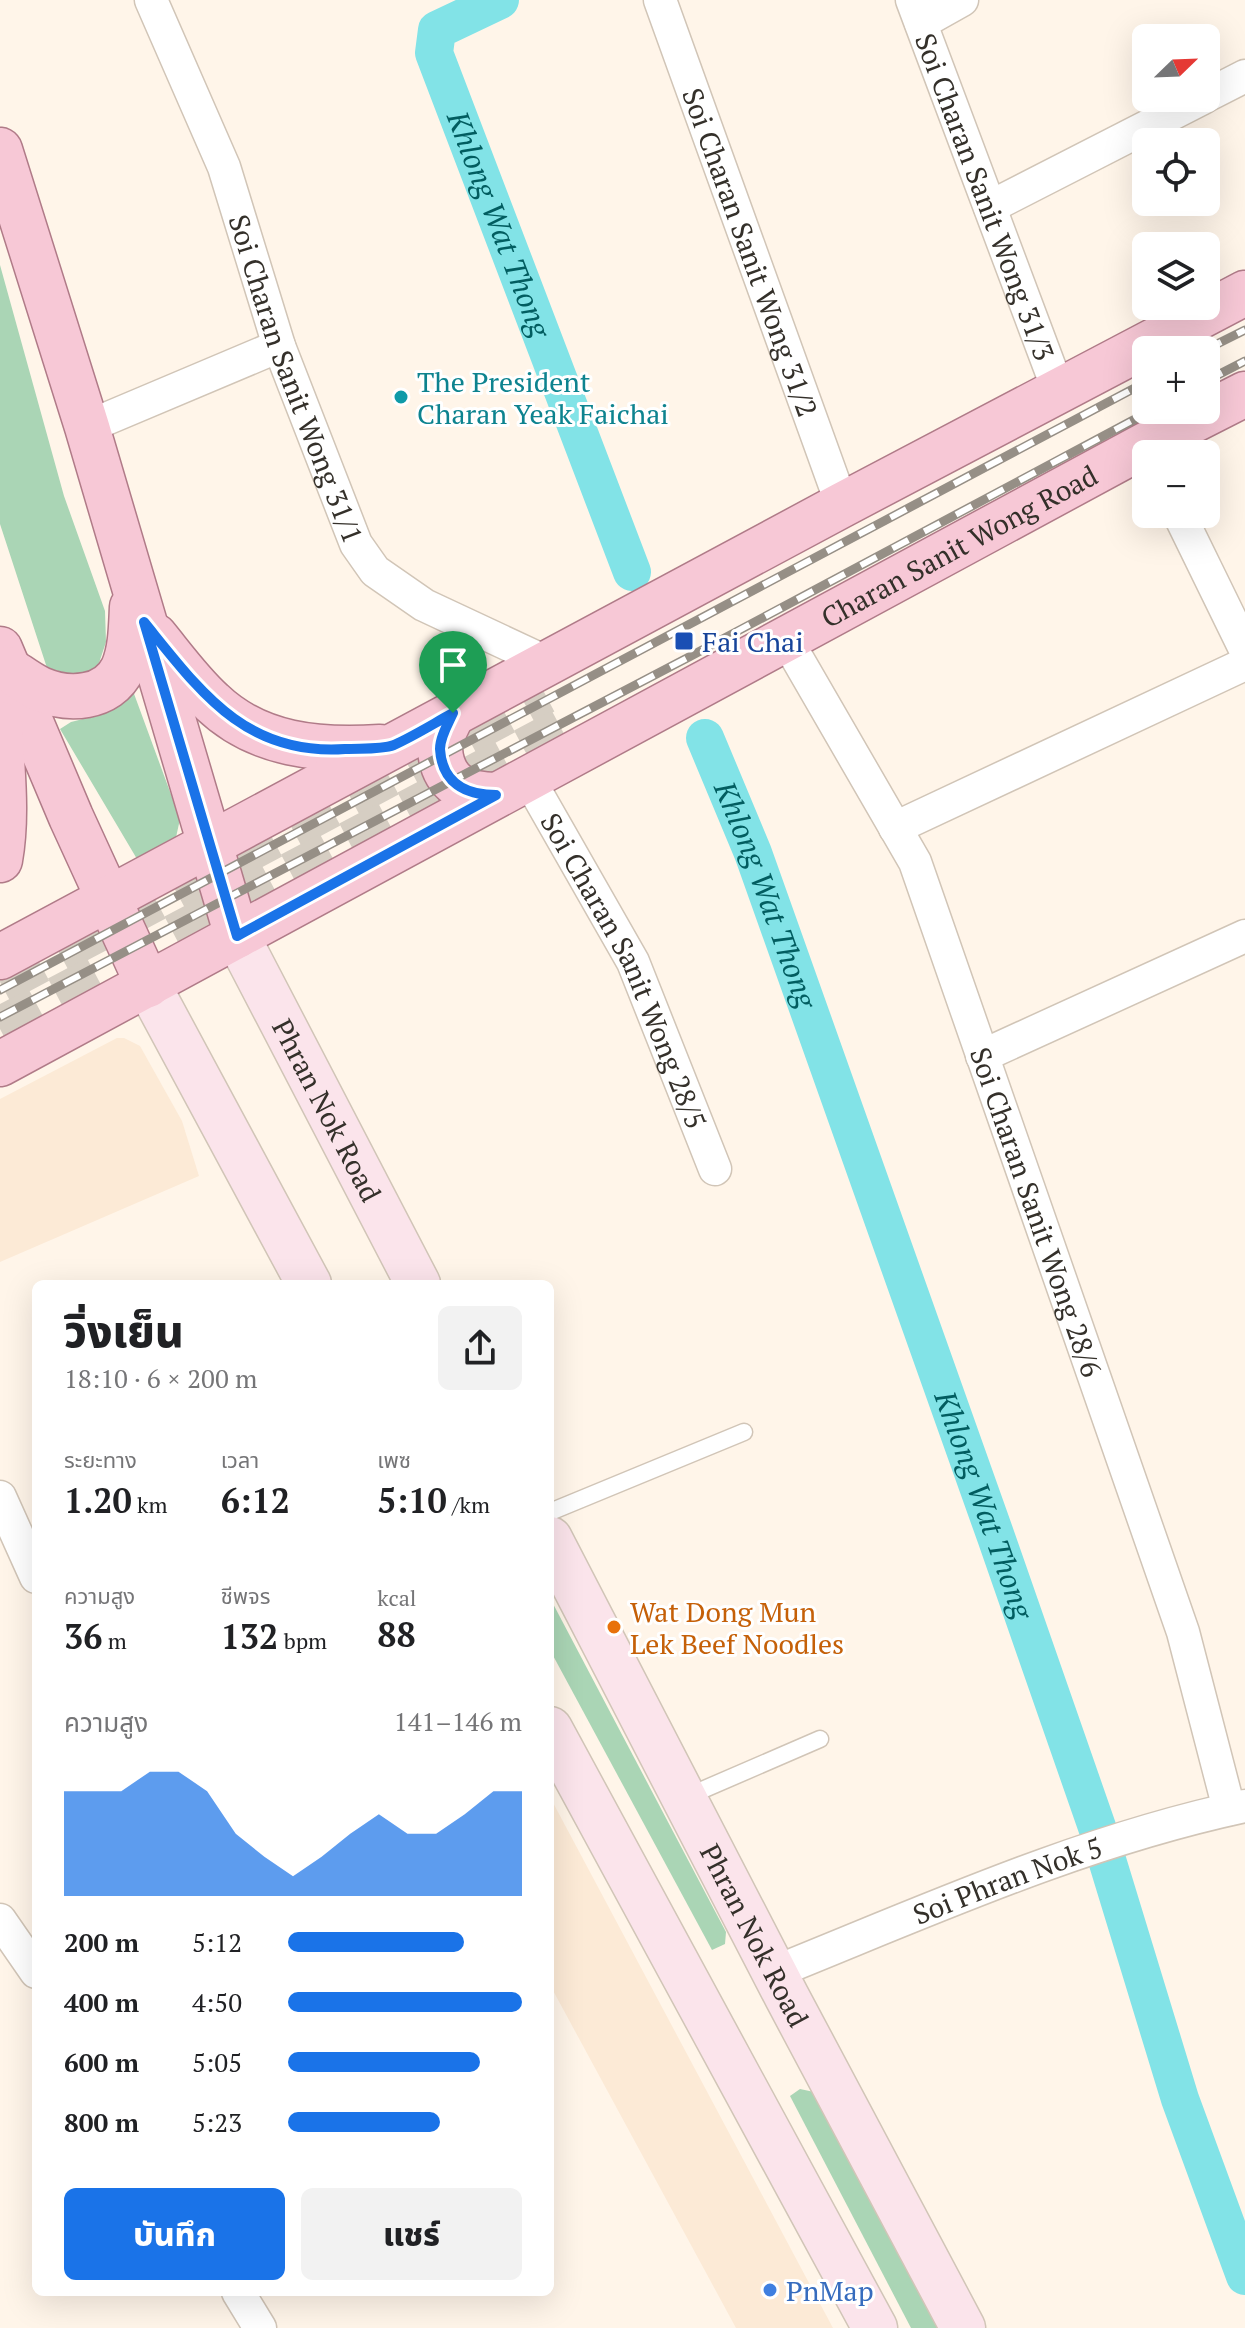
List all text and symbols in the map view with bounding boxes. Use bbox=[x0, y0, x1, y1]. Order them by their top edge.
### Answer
north arrow bbox=[1132, 24, 1220, 112]
map controls bbox=[1132, 24, 1220, 528]
street label: Soi Charan Sanit Wong 31/3 bbox=[908, 28, 1064, 365]
street label: Soi Charan Sanit Wong 31/2 bbox=[675, 83, 827, 421]
water label: Khlong Wat Thong bbox=[438, 104, 561, 345]
button: locate bbox=[1132, 128, 1220, 216]
street label: Soi Charan Sanit Wong 31/1 bbox=[221, 210, 372, 548]
button: layers bbox=[1132, 232, 1220, 320]
button: + bbox=[1132, 336, 1220, 424]
place label: The President Charan Yeak Faichai bbox=[417, 363, 669, 432]
marker: The President Charan Yeak Faichai bbox=[392, 388, 410, 406]
button: − bbox=[1132, 440, 1220, 528]
street label: Charan Sanit Wong Road bbox=[814, 456, 1104, 635]
place label: Fai Chai bbox=[702, 623, 804, 660]
marker: Fai Chai bbox=[673, 630, 695, 652]
pin bbox=[419, 631, 487, 713]
icon: arrive bbox=[431, 643, 475, 687]
water label: Khlong Wat Thong bbox=[705, 774, 827, 1015]
street label: Soi Charan Sanit Wong 28/5 bbox=[533, 806, 716, 1134]
street label: Phran Nok Road bbox=[265, 1012, 390, 1208]
street label: Soi Charan Sanit Wong 28/6 bbox=[962, 1042, 1111, 1382]
text: วิ่งเย็น bbox=[64, 1301, 184, 1360]
button: share bbox=[438, 1306, 522, 1390]
text: 18:10 · 6 × 200 m bbox=[64, 1361, 258, 1395]
water label: Khlong Wat Thong bbox=[925, 1384, 1044, 1626]
text: ระยะทาง bbox=[64, 1445, 137, 1474]
text: เวลา bbox=[221, 1445, 259, 1474]
text: เพซ bbox=[377, 1445, 411, 1474]
text: 1.20 bbox=[64, 1478, 132, 1523]
text: 6:12 bbox=[221, 1478, 290, 1523]
text: 5:10 bbox=[377, 1478, 447, 1523]
text: km bbox=[132, 1490, 167, 1519]
text: /km bbox=[447, 1490, 490, 1519]
text: ความสูง bbox=[64, 1581, 135, 1610]
text: ชีพจร bbox=[221, 1581, 271, 1610]
text: kcal bbox=[377, 1583, 416, 1612]
place label: Wat Dong Mun Lek Beef Noodles bbox=[630, 1593, 844, 1662]
text: 88 bbox=[377, 1612, 416, 1657]
text: 36 bbox=[64, 1614, 102, 1659]
text: 132 bbox=[221, 1614, 278, 1659]
marker: Wat Dong Mun Lek Beef Noodles bbox=[605, 1618, 623, 1636]
text: m bbox=[102, 1626, 127, 1655]
text: bpm bbox=[278, 1626, 327, 1655]
text: 141–146 m bbox=[394, 1704, 522, 1738]
text: ความสูง bbox=[64, 1705, 148, 1739]
street label: Soi Phran Nok 5 bbox=[907, 1828, 1107, 1932]
street label: Phran Nok Road bbox=[692, 1837, 818, 2033]
text: 200 m bbox=[64, 1925, 139, 1959]
text: 5:12 bbox=[192, 1925, 242, 1959]
text: 400 m bbox=[64, 1985, 139, 2019]
text: 4:50 bbox=[192, 1985, 242, 2019]
text: 600 m bbox=[64, 2045, 139, 2079]
text: 5:05 bbox=[192, 2045, 242, 2079]
text: 800 m bbox=[64, 2105, 139, 2139]
text: 5:23 bbox=[192, 2105, 242, 2139]
button: บันทึก bbox=[64, 2188, 285, 2280]
button: แชร์ bbox=[301, 2188, 522, 2280]
place label: PnMap bbox=[786, 2272, 874, 2309]
marker: PnMap bbox=[761, 2281, 779, 2299]

